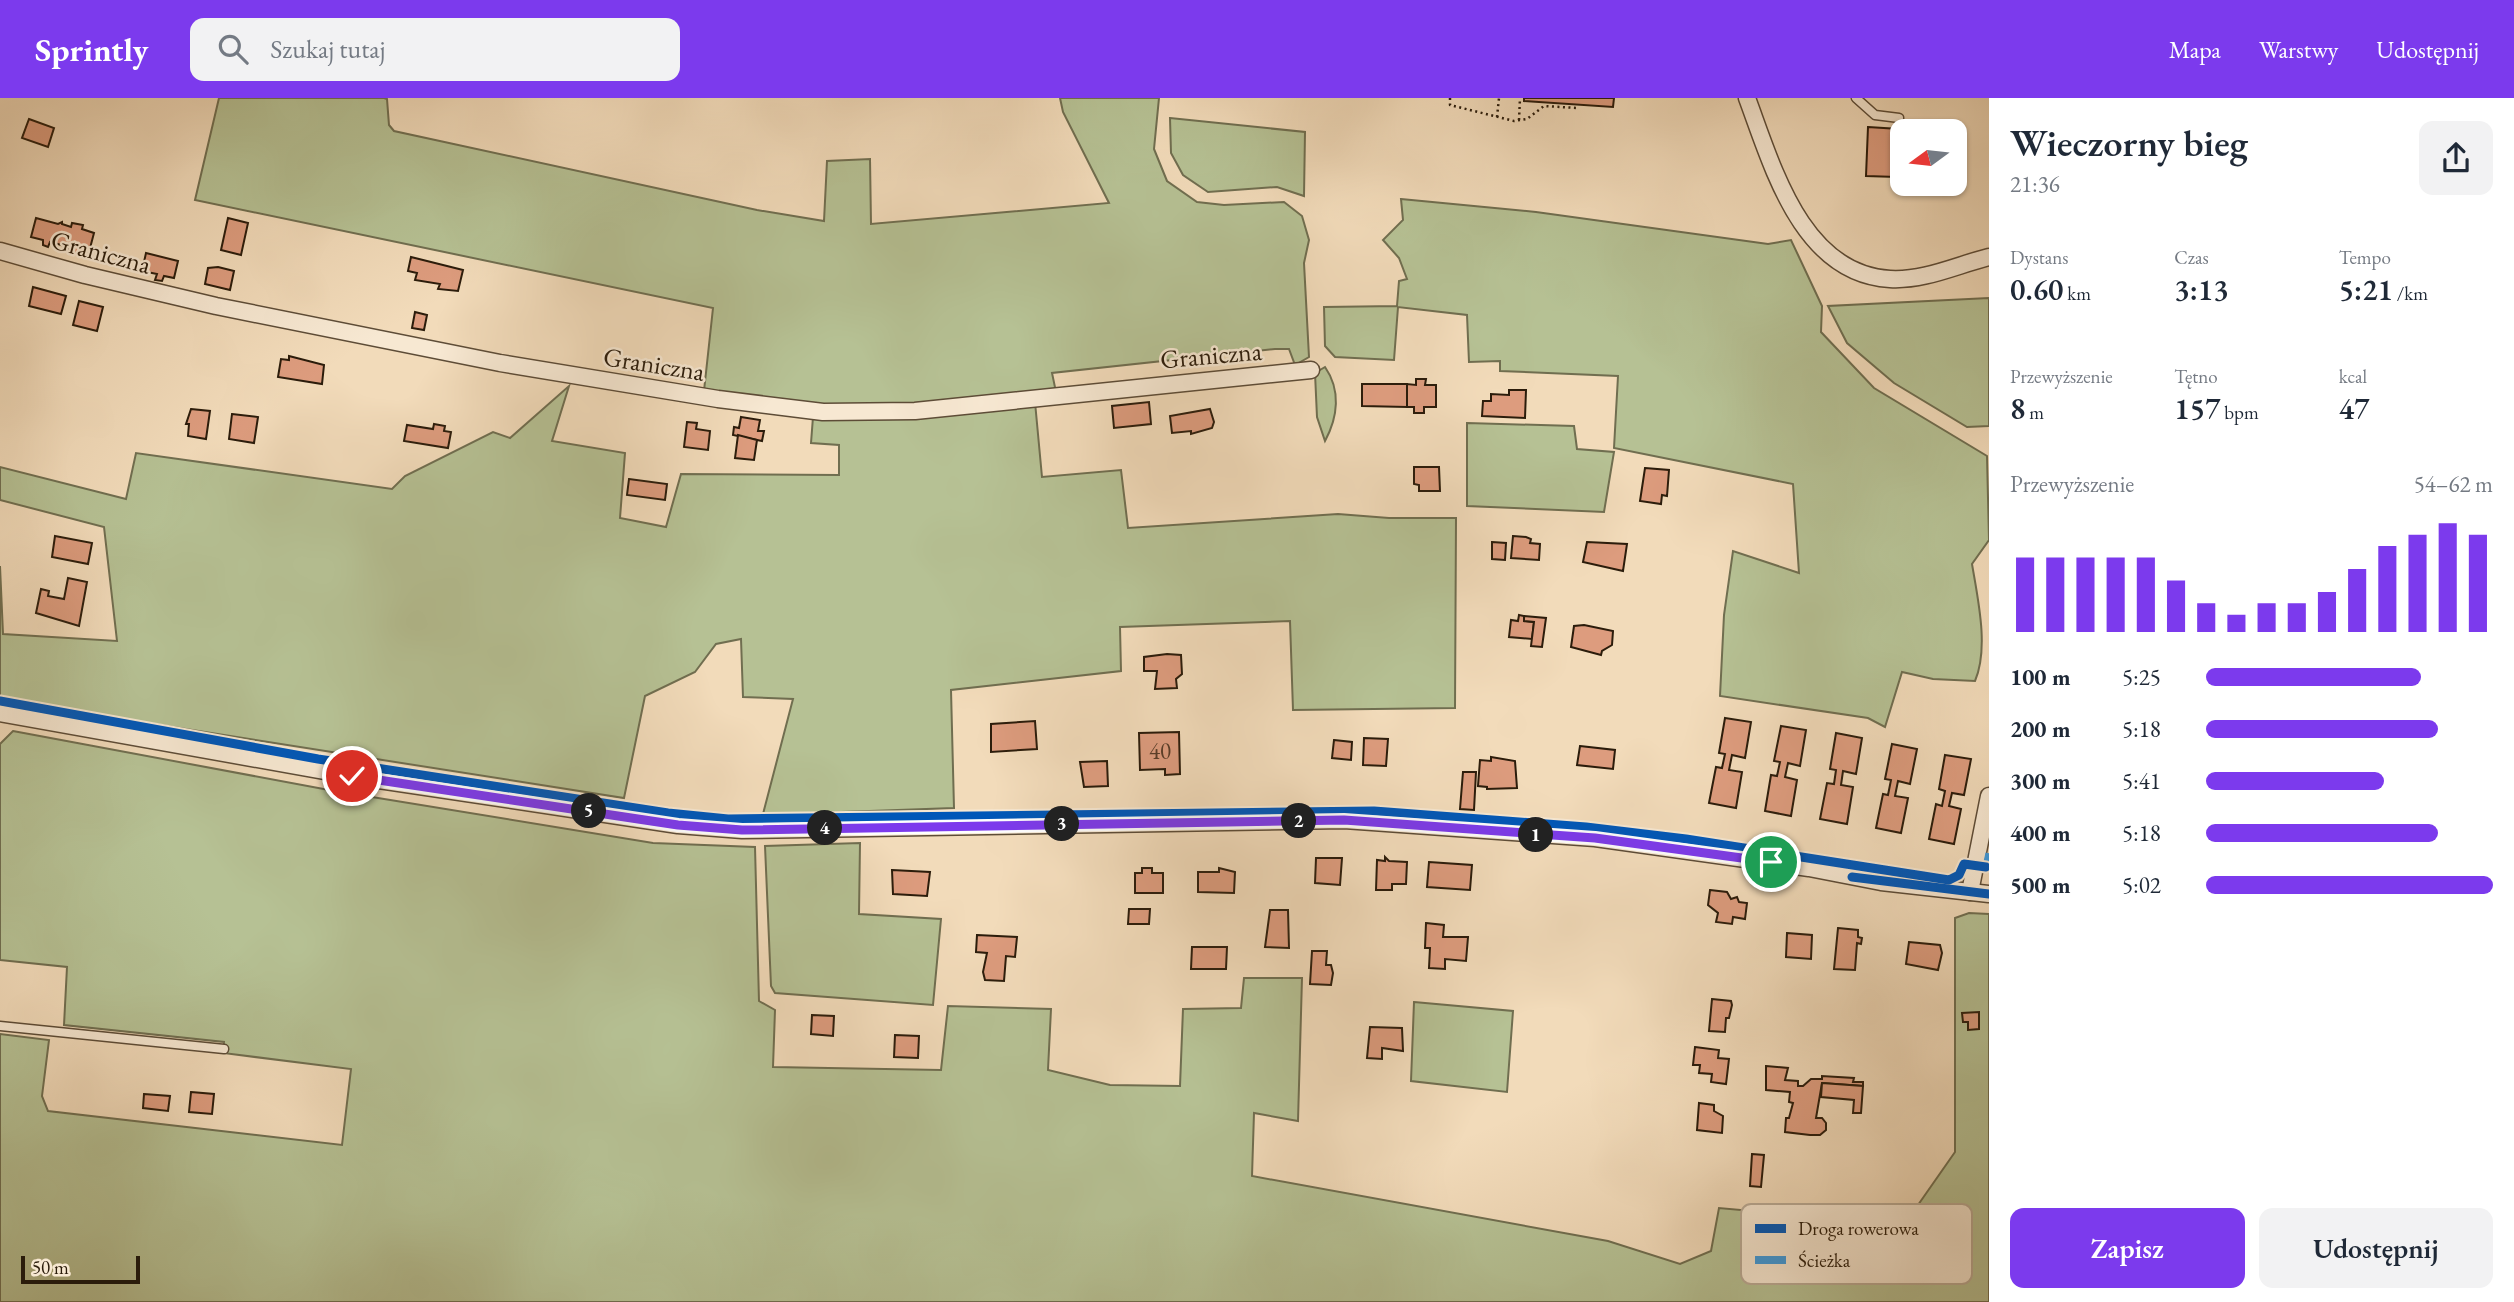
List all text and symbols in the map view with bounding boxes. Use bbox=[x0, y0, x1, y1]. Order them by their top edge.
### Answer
search box bbox=[190, 18, 680, 81]
text: Sprintly bbox=[35, 28, 148, 71]
icon: search bbox=[214, 30, 252, 68]
text: Szukaj tutaj bbox=[270, 32, 385, 66]
text: Mapa bbox=[2169, 34, 2221, 65]
text: Warstwy bbox=[2259, 34, 2338, 65]
text: Udostępnij bbox=[2376, 34, 2479, 65]
text: Wieczorny bieg bbox=[2010, 118, 2248, 167]
north arrow bbox=[1890, 119, 1967, 196]
map controls bbox=[1890, 119, 1967, 196]
button: share bbox=[2419, 121, 2493, 195]
text: 21:36 bbox=[2010, 169, 2060, 199]
street label: Graniczna bbox=[47, 222, 155, 282]
text: Dystans bbox=[2010, 245, 2069, 270]
text: Czas bbox=[2174, 245, 2209, 270]
text: Tempo bbox=[2339, 245, 2391, 270]
text: 0.60 bbox=[2010, 270, 2063, 309]
text: 3:13 bbox=[2174, 270, 2229, 309]
text: 5:21 bbox=[2339, 270, 2393, 309]
text: km bbox=[2063, 281, 2091, 306]
text: /km bbox=[2393, 281, 2428, 306]
street label: Graniczna bbox=[1159, 334, 1264, 376]
street label: Graniczna bbox=[601, 339, 708, 389]
text: Przewyższenie bbox=[2010, 364, 2113, 389]
text: Tętno bbox=[2174, 364, 2218, 389]
text: kcal bbox=[2339, 364, 2367, 389]
text: 8 bbox=[2010, 389, 2025, 428]
text: 157 bbox=[2174, 389, 2221, 428]
text: 47 bbox=[2339, 389, 2369, 428]
text: m bbox=[2025, 400, 2044, 425]
text: bpm bbox=[2221, 400, 2259, 425]
text: Przewyższenie bbox=[2010, 469, 2134, 499]
text: 54–62 m bbox=[2414, 469, 2493, 499]
text: 100 m bbox=[2010, 662, 2071, 692]
text: 5:25 bbox=[2122, 662, 2161, 692]
text: 200 m bbox=[2010, 714, 2071, 744]
text: 5:18 bbox=[2122, 714, 2161, 744]
house number: 40 bbox=[1149, 736, 1171, 766]
pin bbox=[322, 746, 382, 806]
icon: check bbox=[333, 757, 371, 795]
text: 300 m bbox=[2010, 766, 2071, 796]
text: 5:41 bbox=[2122, 766, 2161, 796]
pin: 5 bbox=[572, 794, 606, 828]
text: 5 bbox=[583, 798, 594, 823]
pin: 2 bbox=[1282, 804, 1316, 838]
pin: 3 bbox=[1044, 806, 1080, 842]
text: 2 bbox=[1293, 808, 1304, 833]
pin: 4 bbox=[808, 810, 842, 846]
text: 3 bbox=[1056, 811, 1067, 836]
text: 4 bbox=[819, 815, 830, 840]
pin: 1 bbox=[1518, 818, 1554, 852]
text: 400 m bbox=[2010, 818, 2071, 848]
text: 5:18 bbox=[2122, 818, 2161, 848]
text: 1 bbox=[1530, 822, 1541, 847]
pin bbox=[1741, 832, 1801, 892]
icon: arrive bbox=[1752, 843, 1790, 881]
text: 500 m bbox=[2010, 870, 2071, 900]
text: 5:02 bbox=[2122, 870, 2161, 900]
legend bbox=[1741, 1204, 1972, 1284]
button: Zapisz bbox=[2010, 1208, 2245, 1288]
button: Udostępnij bbox=[2259, 1208, 2493, 1288]
text: Droga rowerowa bbox=[1798, 1216, 1919, 1241]
text: Ścieżka bbox=[1798, 1248, 1851, 1273]
scale bar bbox=[21, 1253, 140, 1285]
text: 50 m bbox=[32, 1255, 69, 1280]

